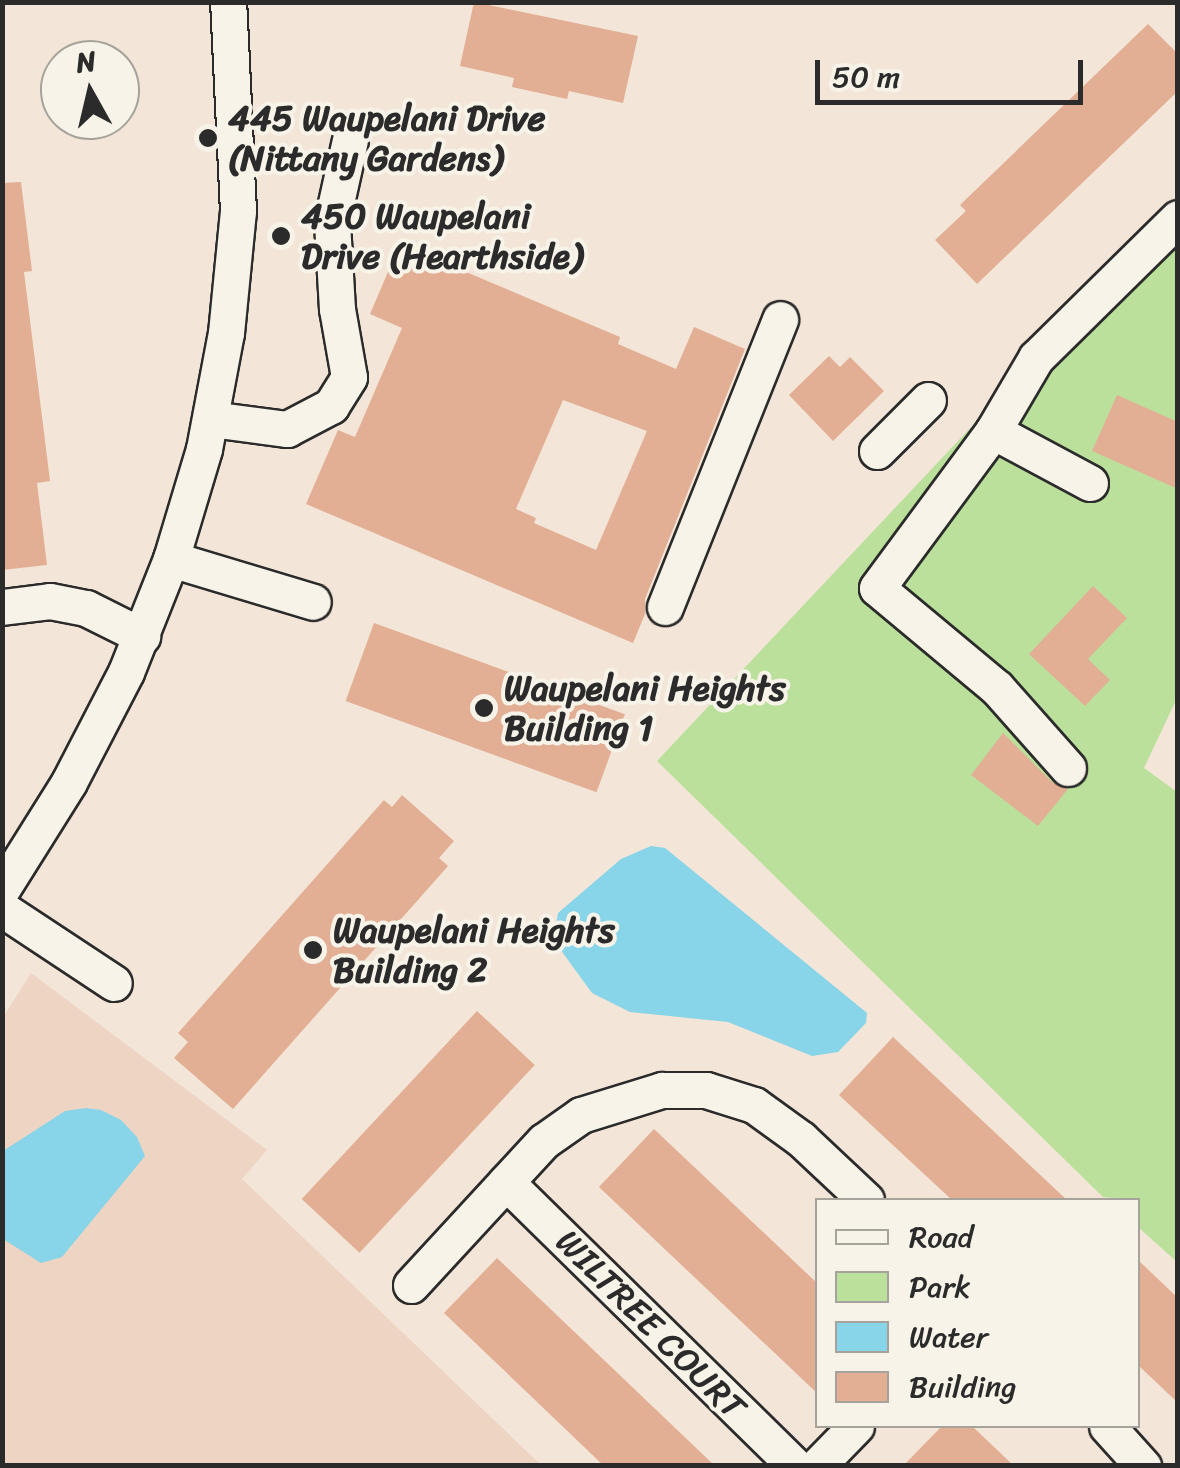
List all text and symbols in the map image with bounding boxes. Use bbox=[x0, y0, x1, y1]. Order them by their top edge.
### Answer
text: N bbox=[73, 36, 99, 87]
north arrow bbox=[40, 40, 140, 140]
scale bar bbox=[820, 40, 1088, 102]
text: 50 m bbox=[832, 50, 900, 104]
place label: 445 Waupelani Drive (Nittany Gardens) bbox=[228, 97, 545, 179]
marker: 445 Waupelani Drive (Nittany Gardens) bbox=[197, 127, 219, 149]
place label: 450 Waupelani Drive (Hearthside) bbox=[301, 195, 585, 277]
marker: 450 Waupelani Drive (Hearthside) bbox=[270, 225, 292, 247]
place label: Waupelani Heights Building 1 bbox=[504, 667, 787, 749]
marker: Waupelani Heights Building 1 bbox=[473, 697, 495, 719]
place label: Waupelani Heights Building 2 bbox=[333, 909, 616, 991]
marker: Waupelani Heights Building 2 bbox=[302, 939, 324, 961]
legend bbox=[815, 1198, 1140, 1428]
text: Road bbox=[909, 1210, 973, 1264]
street label: WILTREE COURT bbox=[548, 1221, 754, 1427]
text: Park bbox=[909, 1260, 971, 1314]
text: Water bbox=[909, 1310, 988, 1364]
text: Building bbox=[909, 1360, 1016, 1414]

